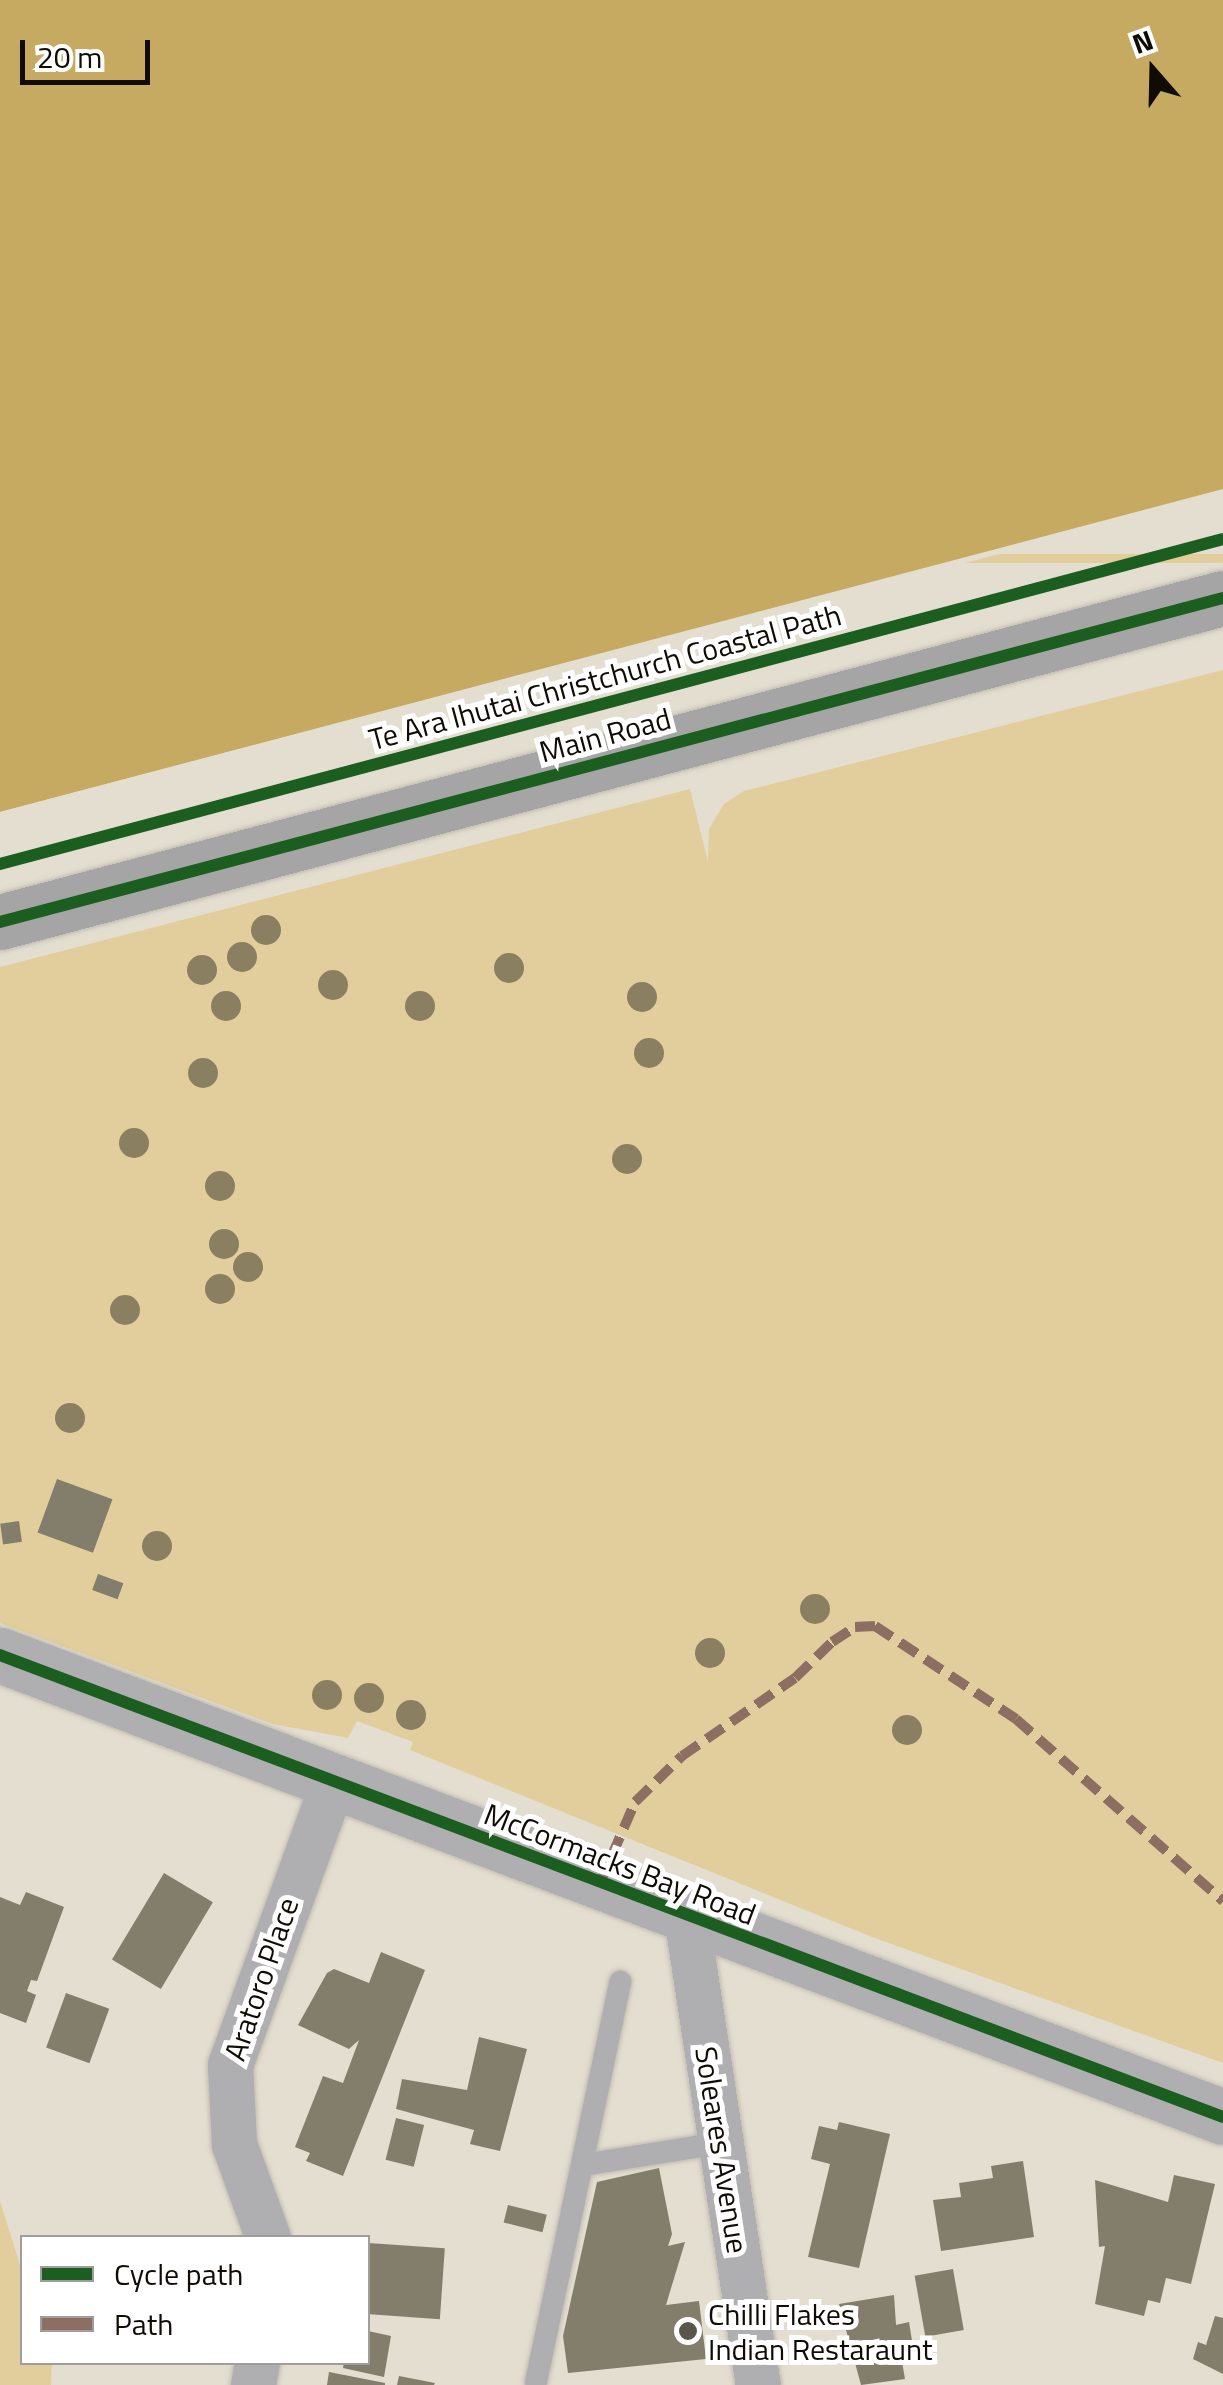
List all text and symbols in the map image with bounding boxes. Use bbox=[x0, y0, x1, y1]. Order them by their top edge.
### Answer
text: N bbox=[1126, 18, 1159, 65]
scale bar bbox=[25, 20, 155, 82]
north arrow bbox=[1103, 20, 1203, 120]
text: 20 m bbox=[37, 34, 102, 80]
street label: Te Ara Ihutai Christchurch Coastal Path bbox=[365, 597, 845, 757]
street label: Main Road bbox=[535, 700, 675, 770]
street label: McCormacks Bay Road bbox=[479, 1796, 761, 1932]
street label: Aratoro Place bbox=[216, 1893, 306, 2065]
street label: Soleares Avenue bbox=[688, 2044, 756, 2256]
legend bbox=[20, 2235, 370, 2365]
text: Cycle path bbox=[114, 2251, 243, 2297]
place label: Chilli Flakes Indian Restaraunt bbox=[708, 2296, 932, 2366]
text: Path bbox=[114, 2301, 173, 2347]
marker: Chilli Flakes Indian Restaraunt bbox=[677, 2320, 699, 2342]

